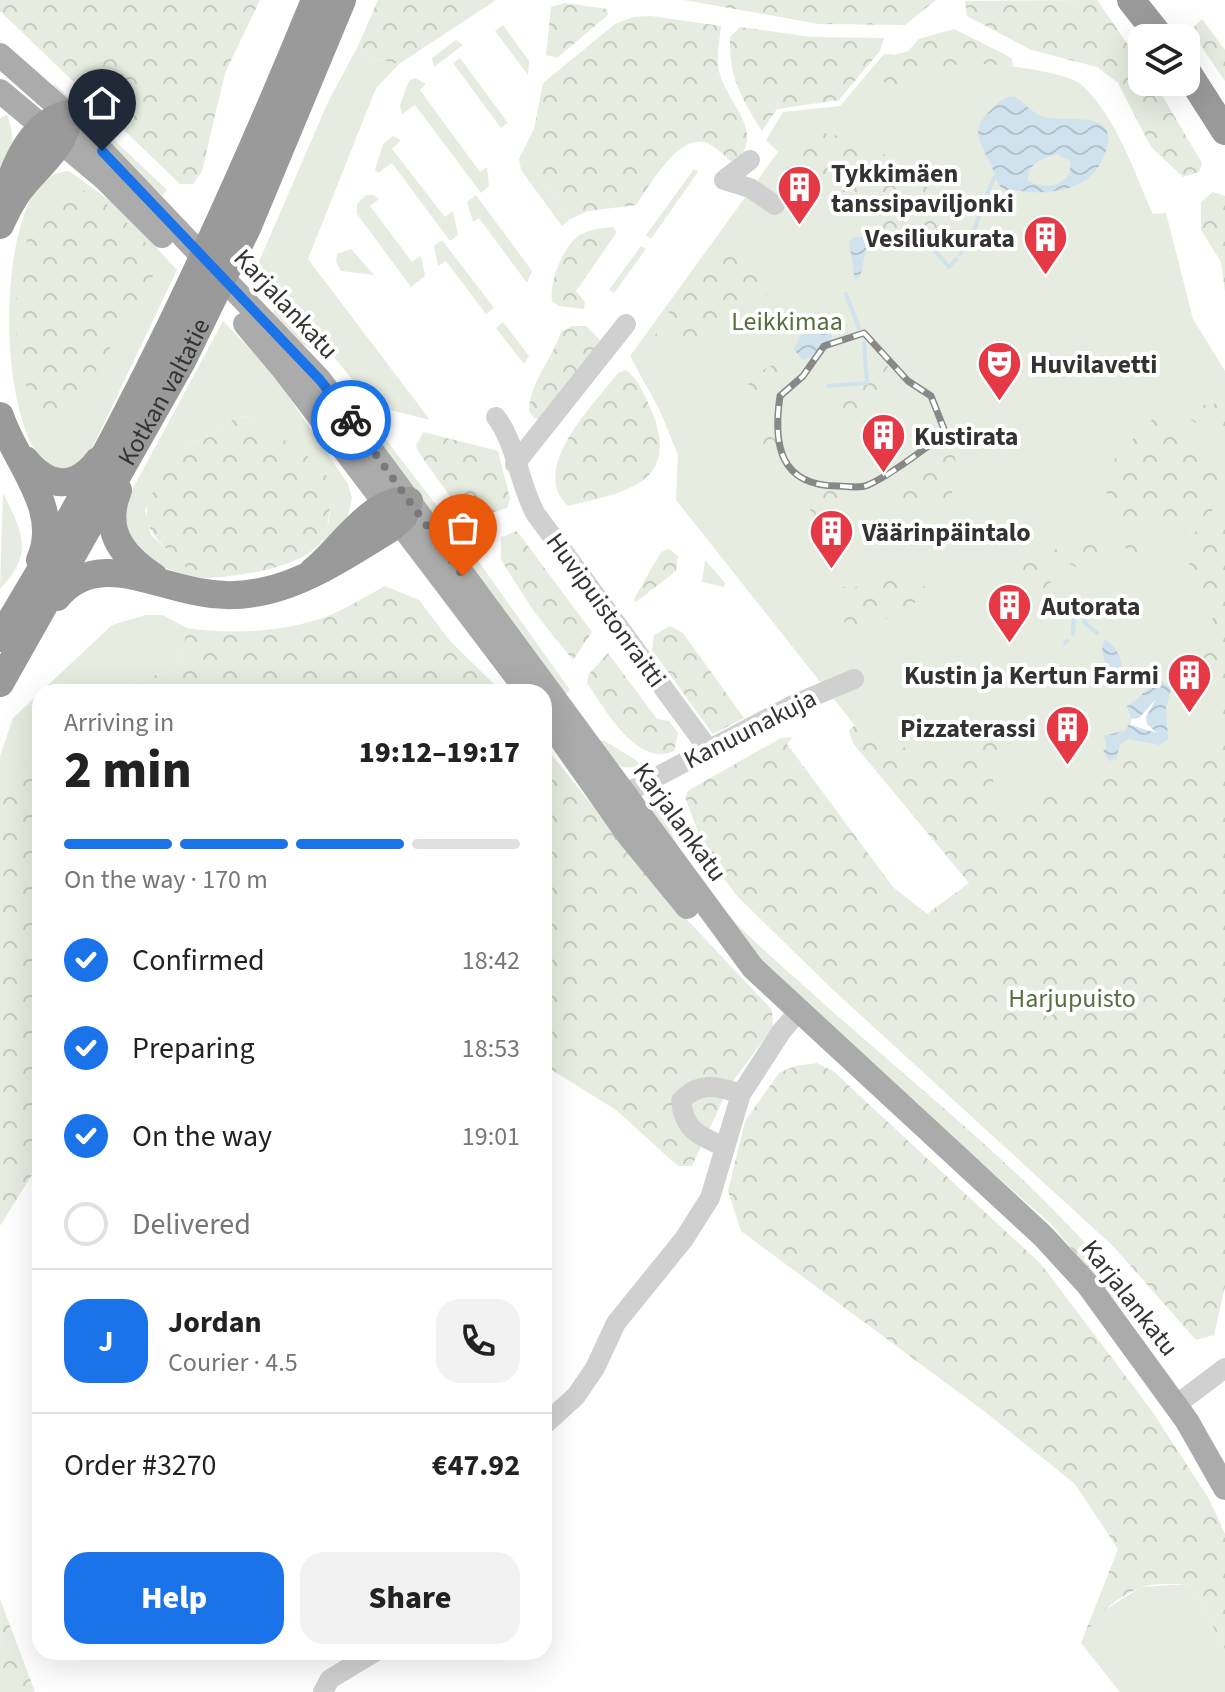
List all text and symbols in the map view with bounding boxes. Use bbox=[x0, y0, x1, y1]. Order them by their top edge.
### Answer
map controls bbox=[1128, 24, 1200, 96]
button: layers bbox=[1128, 24, 1200, 96]
pin bbox=[68, 69, 136, 151]
icon: home bbox=[80, 81, 124, 125]
place label: Tykkimäen tanssipaviljonki bbox=[831, 155, 1014, 222]
building icon: Tykkimäen tanssipaviljonki bbox=[776, 164, 824, 227]
building icon: Vesiliukurata bbox=[1022, 214, 1070, 277]
place label: Vesiliukurata bbox=[864, 220, 1015, 257]
street label: Karjalankatu bbox=[225, 241, 347, 367]
park label: Leikkimaa bbox=[731, 303, 843, 340]
street label: Kotkan valtatie bbox=[108, 312, 219, 472]
theatre icon: Huvilavetti bbox=[975, 340, 1023, 403]
place label: Huvilavetti bbox=[1030, 346, 1157, 383]
courier bbox=[311, 380, 391, 460]
icon: bike bbox=[329, 398, 373, 442]
building icon: Kustirata bbox=[859, 412, 907, 475]
place label: Kustirata bbox=[914, 418, 1019, 455]
pin bbox=[429, 494, 497, 576]
icon: bag bbox=[441, 506, 485, 550]
building icon: Väärinpäintalo bbox=[807, 508, 855, 571]
place label: Väärinpäintalo bbox=[861, 514, 1031, 551]
street label: Huvipuistonraitti bbox=[537, 525, 675, 695]
building icon: Autorata bbox=[986, 582, 1034, 645]
place label: Autorata bbox=[1040, 588, 1141, 625]
building icon: Kustin ja Kertun Farmi bbox=[1166, 651, 1214, 714]
place label: Kustin ja Kertun Farmi bbox=[904, 657, 1159, 694]
street label: Kanuunakuja bbox=[677, 680, 823, 778]
text: Arriving in bbox=[64, 704, 174, 741]
building icon: Pizzaterassi bbox=[1043, 704, 1091, 767]
place label: Pizzaterassi bbox=[900, 710, 1036, 747]
text: 19:12–19:17 bbox=[359, 731, 520, 774]
text: 2 min bbox=[64, 734, 192, 808]
street label: Karjalankatu bbox=[624, 755, 736, 889]
text: On the way · 170 m bbox=[64, 861, 268, 898]
icon: check bbox=[64, 938, 108, 982]
text: Confirmed bbox=[132, 939, 265, 982]
text: 18:42 bbox=[462, 942, 520, 979]
park label: Harjupuisto bbox=[1008, 980, 1136, 1017]
icon: check bbox=[64, 1026, 108, 1070]
text: Preparing bbox=[132, 1027, 255, 1070]
text: 18:53 bbox=[462, 1030, 520, 1067]
icon: check bbox=[64, 1114, 108, 1158]
text: On the way bbox=[132, 1115, 272, 1158]
text: 19:01 bbox=[462, 1118, 520, 1155]
text: Delivered bbox=[132, 1203, 251, 1246]
street label: Karjalankatu bbox=[1073, 1232, 1187, 1364]
button: phone bbox=[436, 1299, 520, 1383]
text: Jordan bbox=[168, 1301, 262, 1344]
text: J bbox=[98, 1320, 114, 1363]
text: Courier · 4.5 bbox=[168, 1344, 298, 1381]
text: Order #3270 bbox=[64, 1444, 217, 1487]
text: €47.92 bbox=[432, 1444, 520, 1487]
button: Help bbox=[64, 1552, 284, 1644]
button: Share bbox=[300, 1552, 520, 1644]

